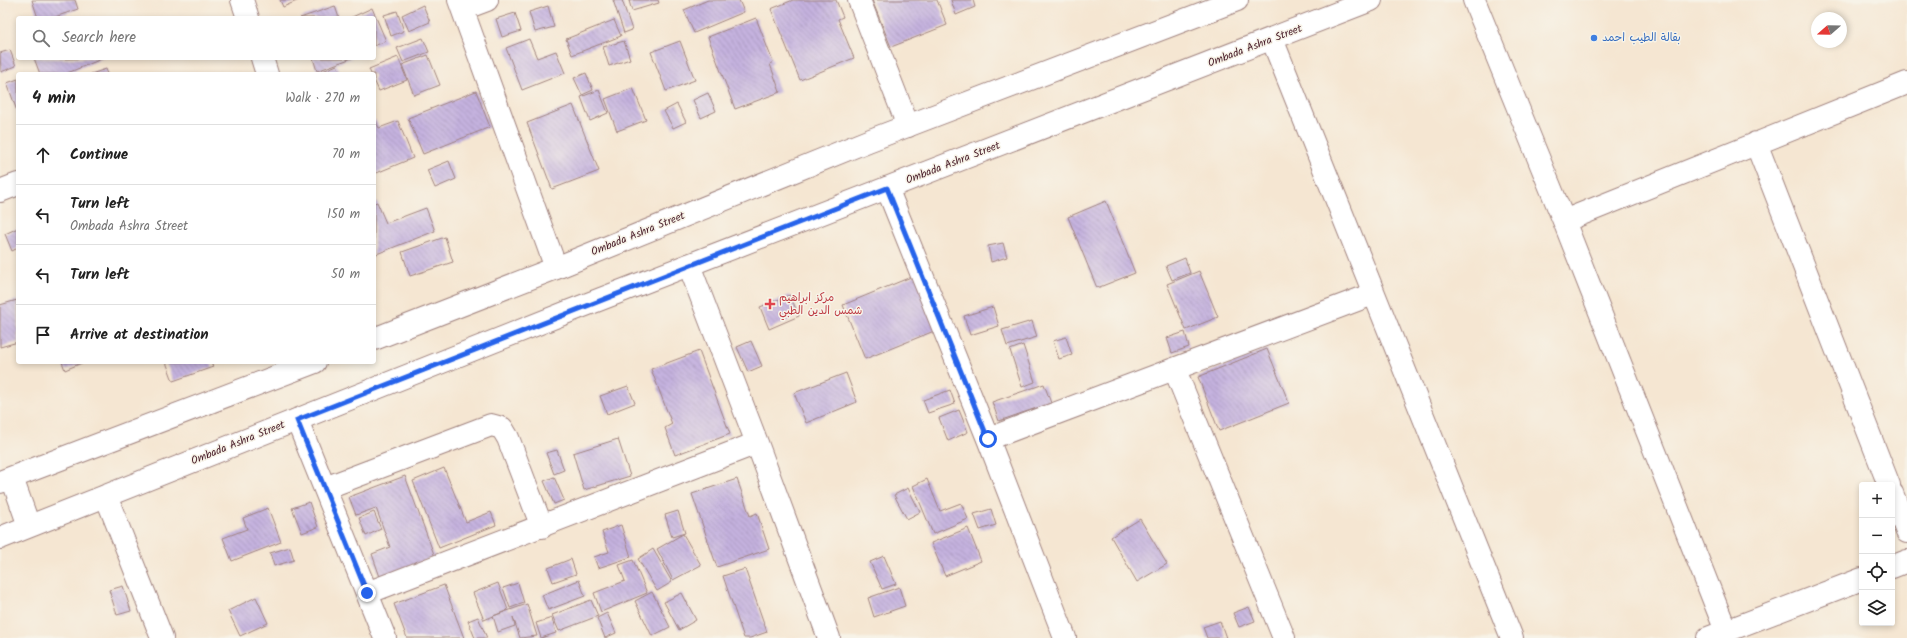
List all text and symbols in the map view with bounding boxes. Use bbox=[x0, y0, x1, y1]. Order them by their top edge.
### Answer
north arrow bbox=[1811, 12, 1847, 48]
search box bbox=[16, 16, 376, 60]
street label: Ombada Ashra Street bbox=[1205, 19, 1306, 72]
text: Search here bbox=[62, 26, 136, 50]
icon: search bbox=[30, 27, 52, 49]
place label: بقالة الطيب احمد bbox=[1602, 29, 1681, 47]
marker: بقالة الطيب احمد bbox=[1589, 33, 1599, 43]
text: 4 min bbox=[32, 85, 76, 112]
text: Walk · 270 m bbox=[285, 88, 360, 109]
street label: Ombada Ashra Street bbox=[903, 136, 1004, 189]
text: Continue bbox=[70, 143, 128, 167]
icon: ahead bbox=[32, 144, 54, 166]
text: 70 m bbox=[332, 144, 360, 165]
text: Turn left bbox=[70, 192, 130, 216]
icon: left bbox=[32, 204, 54, 226]
text: 150 m bbox=[327, 204, 360, 225]
street label: Ombada Ashra Street bbox=[588, 207, 688, 261]
text: Ombada Ashra Street bbox=[70, 216, 188, 237]
text: Turn left bbox=[70, 263, 130, 287]
icon: left bbox=[32, 264, 54, 286]
text: 50 m bbox=[331, 264, 360, 285]
place label: مركز ابراهيم شمس الدين الطبي bbox=[779, 289, 862, 321]
marker: مركز ابراهيم شمس الدين الطبي bbox=[764, 298, 776, 310]
text: Arrive at destination bbox=[70, 323, 209, 347]
icon: arrive bbox=[32, 324, 54, 346]
street label: Ombada Ashra Street bbox=[188, 416, 288, 470]
route start bbox=[979, 430, 997, 448]
map controls bbox=[1859, 482, 1895, 626]
button: + bbox=[1859, 482, 1895, 518]
button: − bbox=[1859, 518, 1895, 554]
button: locate bbox=[1859, 554, 1895, 590]
route end bbox=[358, 584, 376, 602]
button: layers bbox=[1859, 590, 1895, 626]

